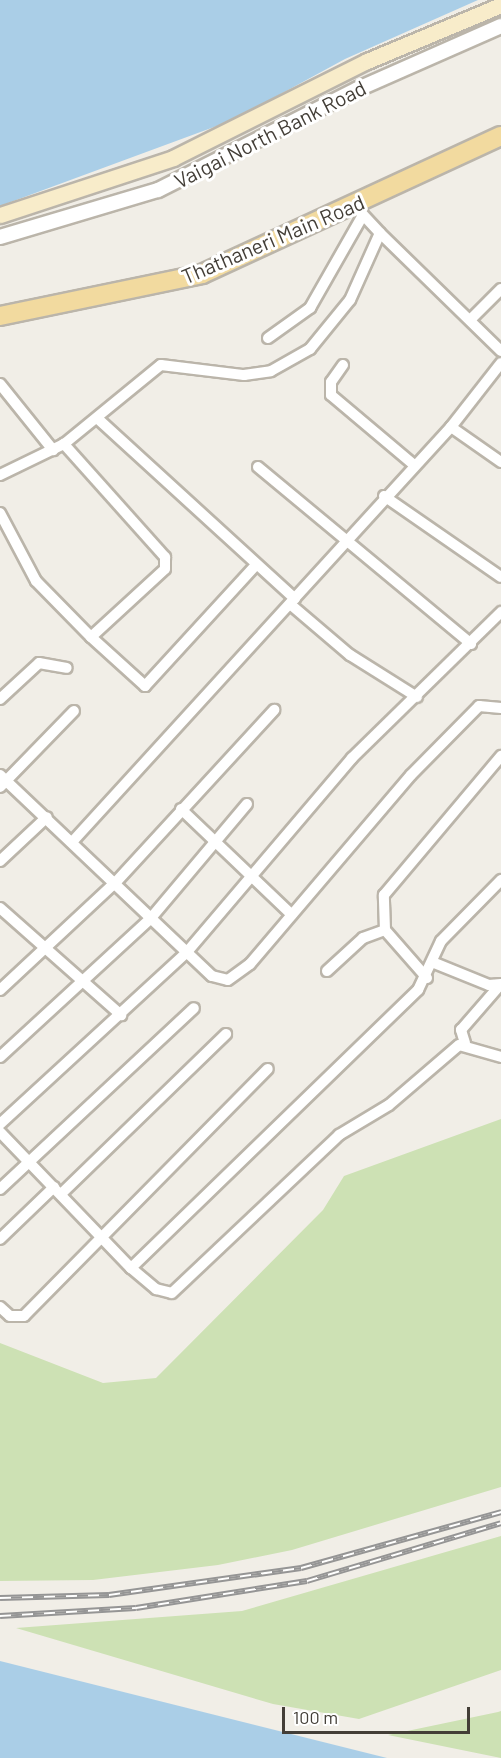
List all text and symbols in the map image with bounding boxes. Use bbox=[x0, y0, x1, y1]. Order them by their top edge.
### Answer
street label: Vaigai North Bank Road bbox=[170, 75, 370, 193]
street label: Thathaneri Main Road bbox=[178, 189, 368, 289]
scale bar bbox=[285, 1695, 472, 1733]
text: 100 m bbox=[293, 1706, 338, 1728]

